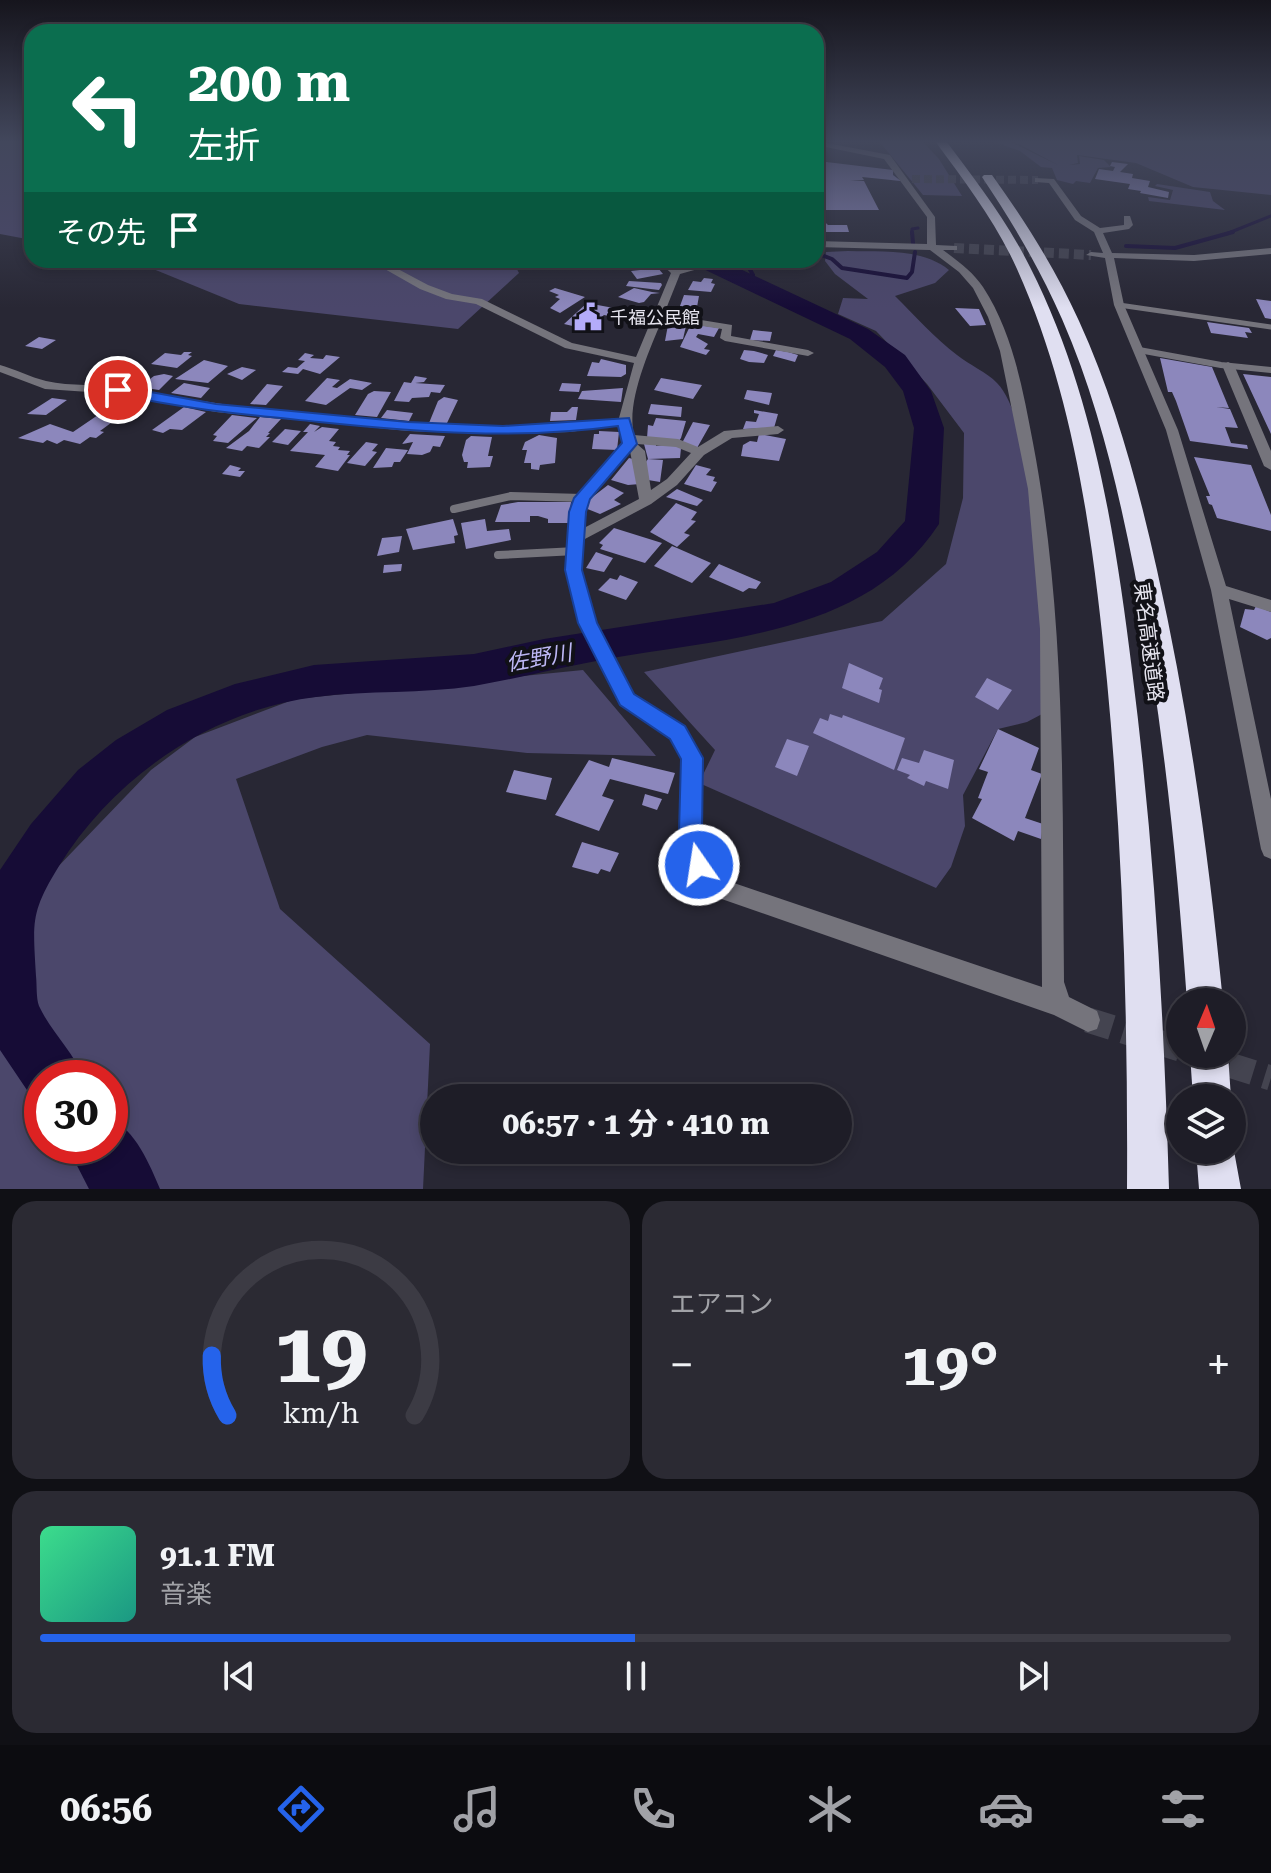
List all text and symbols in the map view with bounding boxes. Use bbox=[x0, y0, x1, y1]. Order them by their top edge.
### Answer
text: 200 m bbox=[188, 49, 350, 115]
icon: left bbox=[56, 56, 160, 160]
text: 左折 bbox=[188, 125, 260, 167]
icon: arrive bbox=[162, 208, 206, 252]
text: その先 bbox=[56, 215, 146, 250]
public building icon: 千福公民館 bbox=[573, 302, 603, 332]
place label: 千福公民館 bbox=[610, 307, 700, 328]
pin bbox=[84, 356, 152, 424]
icon: arrive bbox=[96, 368, 140, 412]
street label: 東名高速道路 bbox=[1130, 581, 1168, 703]
water label: 佐野川 bbox=[504, 640, 576, 676]
position arrow bbox=[657, 823, 741, 907]
north arrow bbox=[1166, 988, 1246, 1068]
map controls bbox=[1166, 988, 1246, 1164]
speed limit sign: 30 bbox=[24, 1060, 128, 1164]
button: layers bbox=[1166, 1084, 1246, 1164]
text: 06:57 · 1 分 · 410 m bbox=[503, 1106, 769, 1141]
text: エアコン bbox=[670, 1289, 774, 1319]
text: 19 bbox=[274, 1305, 367, 1402]
text: 19° bbox=[902, 1329, 999, 1400]
text: − bbox=[670, 1339, 694, 1391]
text: + bbox=[1206, 1339, 1231, 1391]
text: km/h bbox=[282, 1396, 359, 1430]
text: 91.1 FM bbox=[160, 1538, 275, 1573]
text: 音楽 bbox=[160, 1579, 212, 1609]
icon: previous bbox=[217, 1654, 261, 1698]
icon: pause bbox=[614, 1654, 658, 1698]
icon: next bbox=[1011, 1654, 1055, 1698]
icon: directions bbox=[273, 1781, 329, 1837]
icon: music bbox=[449, 1781, 505, 1837]
icon: phone bbox=[625, 1781, 681, 1837]
icon: climate bbox=[802, 1781, 858, 1837]
icon: car bbox=[978, 1781, 1034, 1837]
icon: filters bbox=[1155, 1781, 1211, 1837]
text: 06:56 bbox=[60, 1788, 152, 1830]

